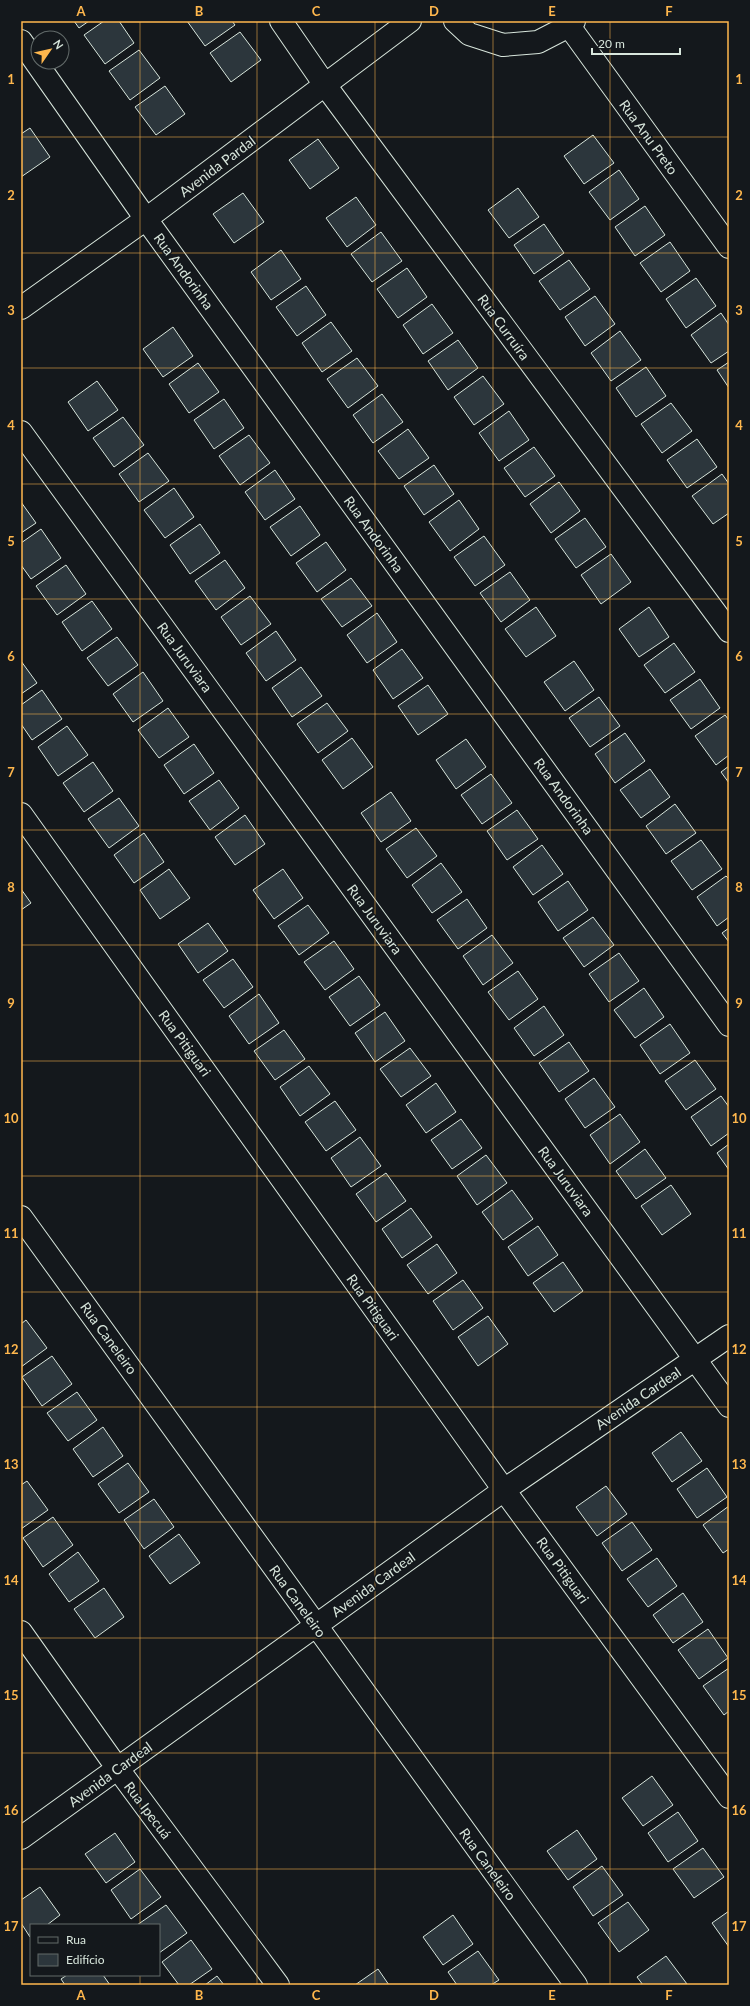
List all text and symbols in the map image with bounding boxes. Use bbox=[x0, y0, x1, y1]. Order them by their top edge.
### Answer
text: A bbox=[75, 3, 86, 19]
text: B bbox=[195, 3, 204, 19]
text: C bbox=[312, 3, 321, 19]
text: D bbox=[429, 3, 439, 19]
text: E bbox=[548, 3, 556, 19]
text: F bbox=[665, 3, 673, 19]
north arrow bbox=[30, 30, 70, 70]
scale bar bbox=[592, 30, 680, 56]
text: 20 m bbox=[598, 36, 625, 51]
text: N bbox=[51, 37, 66, 51]
text: 1 bbox=[7, 71, 15, 87]
text: 1 bbox=[735, 71, 743, 87]
street label: Rua Anu Preto bbox=[616, 96, 682, 178]
street label: Avenida Pardal bbox=[176, 132, 258, 200]
text: 2 bbox=[7, 187, 15, 203]
text: 2 bbox=[735, 187, 743, 203]
street label: Rua Andorinha bbox=[151, 229, 217, 313]
street label: Rua Curruíra bbox=[474, 291, 534, 363]
text: 3 bbox=[7, 302, 15, 318]
text: 3 bbox=[735, 302, 743, 318]
text: 4 bbox=[7, 417, 15, 433]
text: 4 bbox=[735, 417, 743, 433]
street label: Rua Andorinha bbox=[341, 492, 407, 576]
text: 5 bbox=[7, 533, 15, 549]
text: 5 bbox=[735, 533, 743, 549]
street label: Rua Juruviara bbox=[154, 619, 216, 695]
text: 6 bbox=[7, 648, 15, 664]
text: 6 bbox=[735, 648, 743, 664]
street label: Rua Andorinha bbox=[531, 754, 597, 838]
text: 7 bbox=[7, 764, 15, 780]
text: 7 bbox=[735, 764, 743, 780]
text: 8 bbox=[7, 879, 15, 895]
text: 8 bbox=[735, 879, 743, 895]
street label: Rua Juruviara bbox=[344, 881, 406, 957]
text: 9 bbox=[7, 995, 15, 1011]
text: 9 bbox=[735, 995, 743, 1011]
street label: Rua Pitiguari bbox=[155, 1007, 215, 1079]
text: 10 bbox=[3, 1110, 19, 1126]
text: 10 bbox=[731, 1110, 747, 1126]
street label: Rua Juruviara bbox=[535, 1143, 597, 1219]
text: 11 bbox=[3, 1225, 19, 1241]
text: 11 bbox=[731, 1225, 747, 1241]
street label: Rua Pitiguari bbox=[343, 1271, 403, 1343]
street label: Rua Caneleiro bbox=[77, 1299, 141, 1377]
text: 12 bbox=[3, 1341, 19, 1357]
text: 12 bbox=[731, 1341, 747, 1357]
street label: Avenida Cardeal bbox=[592, 1363, 684, 1433]
text: 13 bbox=[3, 1456, 19, 1472]
text: 13 bbox=[731, 1456, 747, 1472]
street label: Rua Pitiguari bbox=[533, 1534, 593, 1606]
street label: Avenida Cardeal bbox=[328, 1548, 418, 1620]
street label: Rua Caneleiro bbox=[266, 1562, 330, 1640]
text: 14 bbox=[3, 1572, 19, 1588]
text: 14 bbox=[731, 1572, 747, 1588]
text: 15 bbox=[3, 1687, 19, 1703]
text: 15 bbox=[731, 1687, 747, 1703]
street label: Avenida Cardeal bbox=[65, 1738, 155, 1810]
street label: Rua Ipecuá bbox=[121, 1778, 175, 1842]
text: 16 bbox=[3, 1802, 19, 1818]
text: 16 bbox=[731, 1802, 747, 1818]
street label: Rua Caneleiro bbox=[456, 1825, 520, 1903]
text: 17 bbox=[3, 1918, 19, 1934]
text: 17 bbox=[731, 1918, 747, 1934]
legend bbox=[30, 1924, 160, 1976]
text: Rua bbox=[66, 1932, 86, 1947]
text: Edifício bbox=[66, 1952, 105, 1967]
text: A bbox=[75, 1987, 86, 2003]
text: B bbox=[195, 1987, 204, 2003]
text: C bbox=[312, 1987, 321, 2003]
text: D bbox=[429, 1987, 439, 2003]
text: E bbox=[548, 1987, 556, 2003]
text: F bbox=[665, 1987, 673, 2003]

